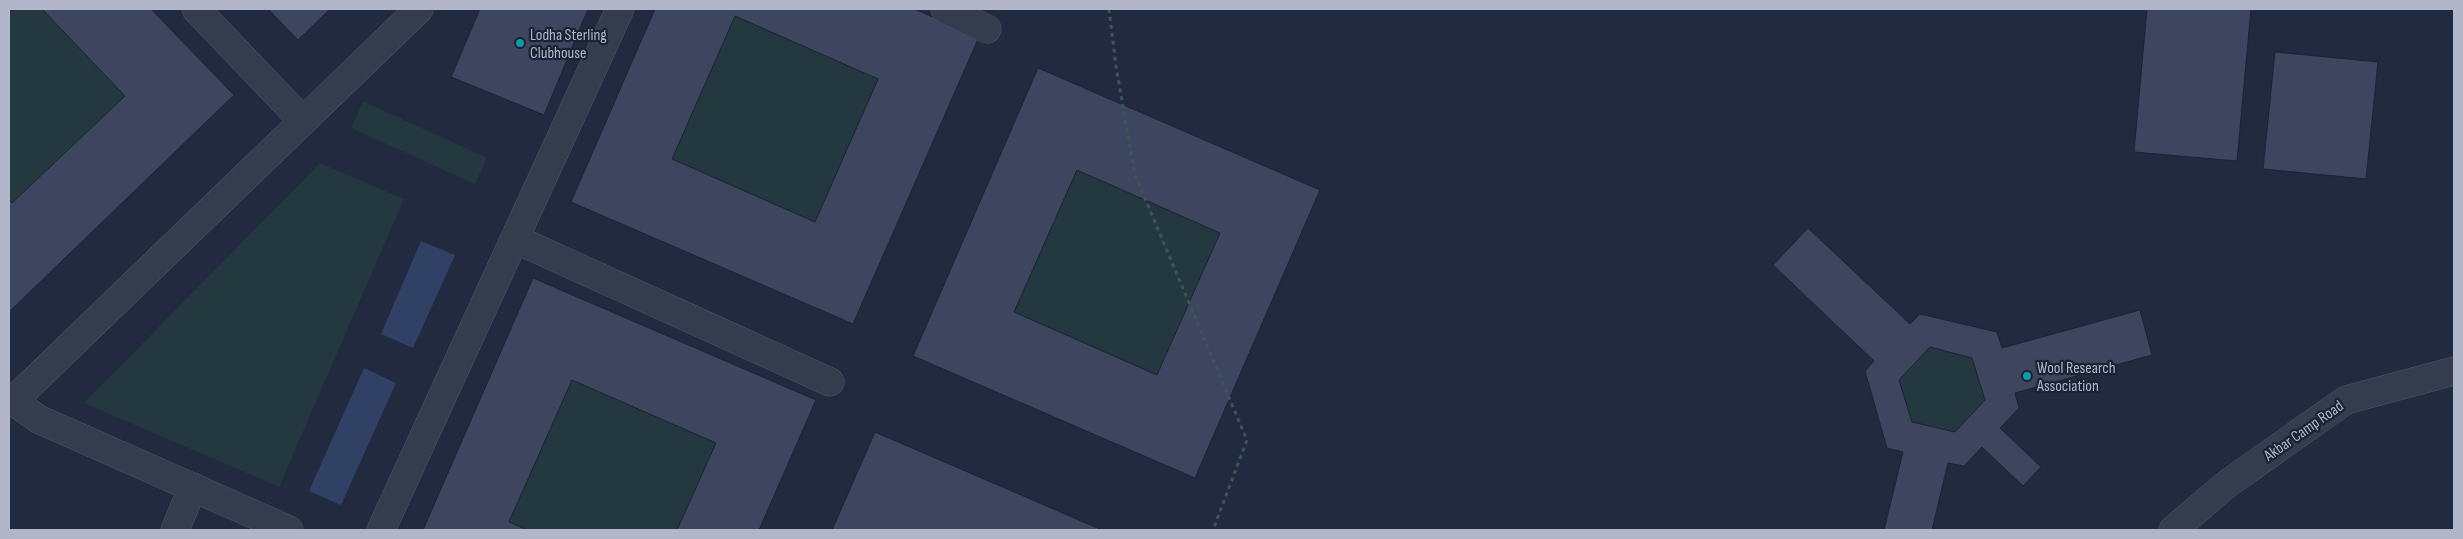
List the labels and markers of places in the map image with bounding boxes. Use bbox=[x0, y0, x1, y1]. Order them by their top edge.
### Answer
place label: Lodha Sterling Clubhouse bbox=[530, 26, 607, 63]
marker: Lodha Sterling Clubhouse bbox=[514, 37, 526, 49]
place label: Wool Research Association bbox=[2036, 359, 2116, 396]
marker: Wool Research Association bbox=[2021, 370, 2033, 382]

